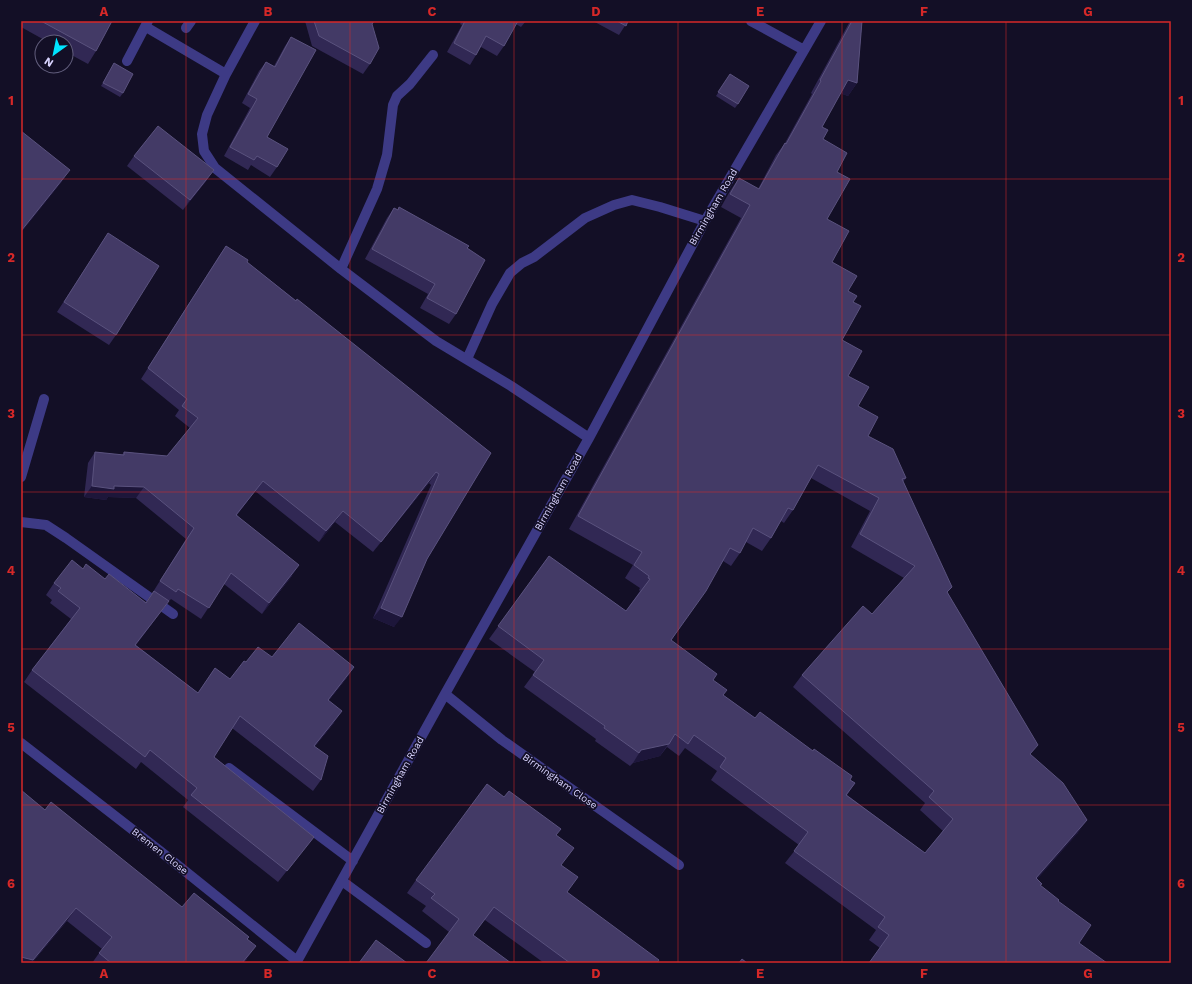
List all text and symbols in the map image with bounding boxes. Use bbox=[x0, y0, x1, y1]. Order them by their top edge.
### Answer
text: A bbox=[100, 4, 109, 19]
text: B bbox=[264, 4, 273, 19]
text: C bbox=[428, 4, 437, 19]
text: D bbox=[591, 4, 601, 19]
text: E bbox=[756, 4, 764, 19]
text: F bbox=[920, 4, 928, 19]
text: G bbox=[1083, 4, 1093, 19]
north arrow bbox=[34, 34, 74, 74]
text: N bbox=[42, 54, 56, 70]
text: 1 bbox=[8, 93, 14, 108]
text: 1 bbox=[1178, 93, 1184, 108]
street label: Birmingham Road bbox=[687, 167, 739, 247]
text: 2 bbox=[7, 250, 15, 265]
text: 2 bbox=[1177, 250, 1185, 265]
text: 3 bbox=[7, 406, 15, 421]
text: 3 bbox=[1177, 406, 1185, 421]
street label: Birmingham Road bbox=[532, 452, 584, 532]
text: 4 bbox=[7, 563, 16, 578]
text: 4 bbox=[1177, 563, 1186, 578]
text: 5 bbox=[7, 720, 15, 735]
text: 5 bbox=[1177, 720, 1185, 735]
street label: Birmingham Road bbox=[374, 735, 426, 815]
street label: Birmingham Close bbox=[521, 751, 600, 811]
street label: Bremen Close bbox=[130, 826, 190, 876]
text: 6 bbox=[7, 876, 15, 891]
text: 6 bbox=[1177, 876, 1185, 891]
text: A bbox=[100, 966, 109, 981]
text: B bbox=[264, 966, 273, 981]
text: C bbox=[428, 966, 437, 981]
text: D bbox=[591, 966, 601, 981]
text: E bbox=[756, 966, 764, 981]
text: F bbox=[920, 966, 928, 981]
text: G bbox=[1083, 966, 1093, 981]

